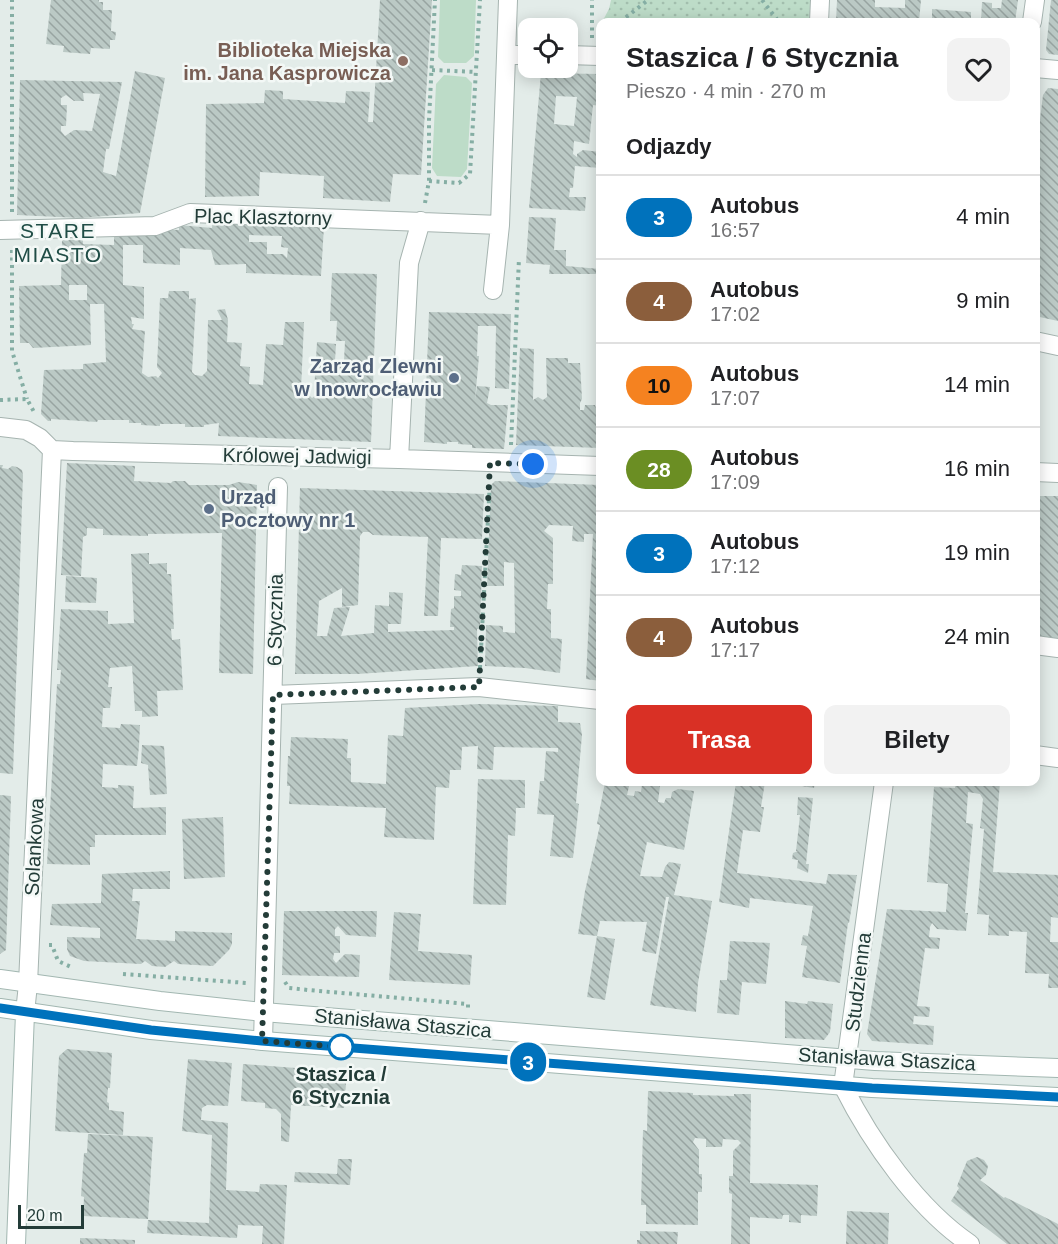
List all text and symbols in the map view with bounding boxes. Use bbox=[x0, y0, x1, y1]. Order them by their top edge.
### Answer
map controls bbox=[518, 18, 578, 78]
button: locate bbox=[518, 18, 578, 78]
button: heart bbox=[947, 38, 1010, 101]
place label: Biblioteka Miejska im. Jana Kasprowicza bbox=[183, 39, 392, 84]
text: Staszica / 6 Stycznia bbox=[626, 42, 898, 73]
marker: Biblioteka Miejska im. Jana Kasprowicza bbox=[396, 54, 410, 68]
text: Pieszo · 4 min · 270 m bbox=[626, 80, 826, 102]
text: Odjazdy bbox=[626, 134, 712, 159]
text: Autobus bbox=[710, 193, 799, 218]
text: 4 min bbox=[956, 204, 1010, 229]
street label: Plac Klasztorny bbox=[194, 205, 332, 229]
text: 3 bbox=[653, 206, 665, 229]
district label: STARE MIASTO bbox=[13, 219, 103, 266]
text: 16:57 bbox=[710, 219, 760, 241]
text: Autobus bbox=[710, 277, 799, 302]
text: 9 min bbox=[956, 288, 1010, 313]
text: 4 bbox=[653, 290, 665, 313]
text: 17:02 bbox=[710, 303, 760, 325]
place label: Zarząd Zlewni w Inowrocławiu bbox=[293, 355, 442, 400]
text: Autobus bbox=[710, 361, 799, 386]
marker: Zarząd Zlewni w Inowrocławiu bbox=[447, 371, 461, 385]
text: 14 min bbox=[944, 372, 1010, 397]
text: 10 bbox=[647, 374, 671, 397]
text: 17:07 bbox=[710, 387, 760, 409]
street label: Królowej Jadwigi bbox=[222, 444, 372, 468]
text: Autobus bbox=[710, 445, 799, 470]
your location bbox=[518, 449, 548, 479]
text: 16 min bbox=[944, 456, 1010, 481]
text: 28 bbox=[647, 458, 671, 481]
text: 17:09 bbox=[710, 471, 760, 493]
place label: Urząd Pocztowy nr 1 bbox=[221, 486, 355, 531]
marker: Urząd Pocztowy nr 1 bbox=[202, 502, 216, 516]
text: Autobus bbox=[710, 529, 799, 554]
text: 19 min bbox=[944, 540, 1010, 565]
text: 3 bbox=[653, 542, 665, 565]
text: 17:12 bbox=[710, 555, 760, 577]
street label: 6 Stycznia bbox=[263, 573, 287, 666]
text: Autobus bbox=[710, 613, 799, 638]
text: 24 min bbox=[944, 624, 1010, 649]
text: 4 bbox=[653, 626, 665, 649]
text: 17:17 bbox=[710, 639, 760, 661]
button: Trasa bbox=[626, 705, 812, 774]
button: Bilety bbox=[824, 705, 1010, 774]
street label: Solankowa bbox=[20, 797, 48, 896]
street label: Studzienna bbox=[841, 930, 875, 1033]
street label: Stanisława Staszica bbox=[313, 1004, 493, 1042]
marker: Staszica / 6 Stycznia bbox=[328, 1034, 354, 1060]
line badge: 3 bbox=[508, 1042, 548, 1082]
street label: Stanisława Staszica bbox=[798, 1043, 977, 1075]
text: 3 bbox=[522, 1051, 534, 1074]
place label: Staszica / 6 Stycznia bbox=[292, 1063, 391, 1108]
scale bar bbox=[18, 1202, 84, 1230]
text: 20 m bbox=[27, 1207, 63, 1224]

